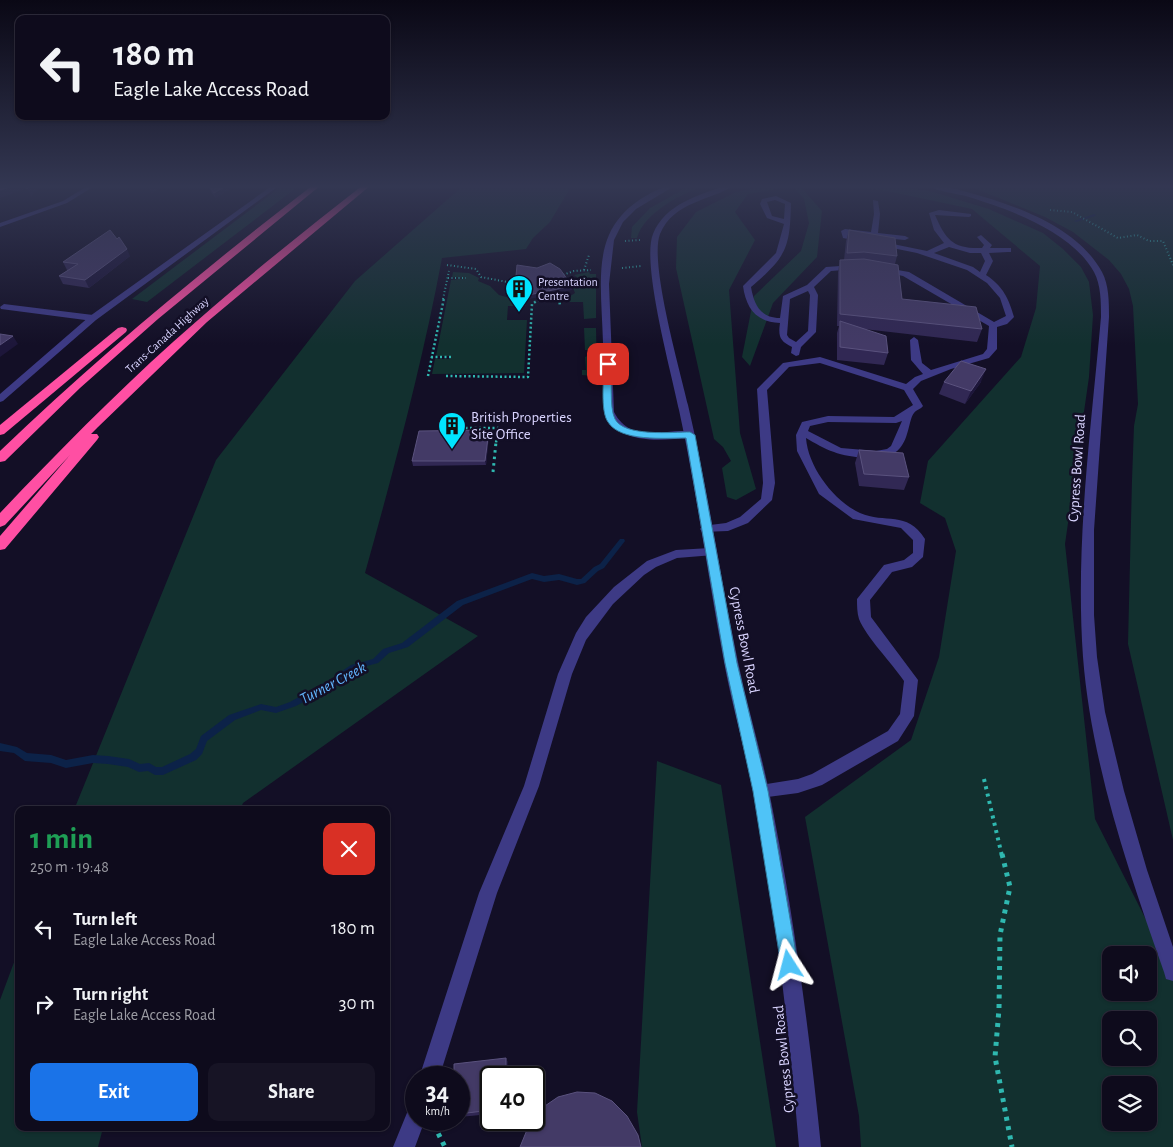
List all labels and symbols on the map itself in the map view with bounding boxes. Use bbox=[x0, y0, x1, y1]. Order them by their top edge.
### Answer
building icon: Presentation Centre bbox=[504, 274, 534, 313]
place label: Presentation Centre bbox=[538, 276, 598, 302]
street label: Trans-Canada Highway bbox=[123, 295, 211, 376]
pin bbox=[587, 343, 629, 385]
place label: British Properties Site Office bbox=[471, 410, 572, 442]
building icon: British Properties Site Office bbox=[437, 411, 467, 450]
street label: Cypress Bowl Road bbox=[1066, 413, 1088, 522]
street label: Cypress Bowl Road bbox=[726, 586, 762, 695]
water label: Turner Creek bbox=[297, 659, 369, 707]
position arrow bbox=[762, 938, 814, 990]
street label: Cypress Bowl Road bbox=[771, 1004, 797, 1114]
speed limit sign: 40 bbox=[480, 1066, 545, 1131]

